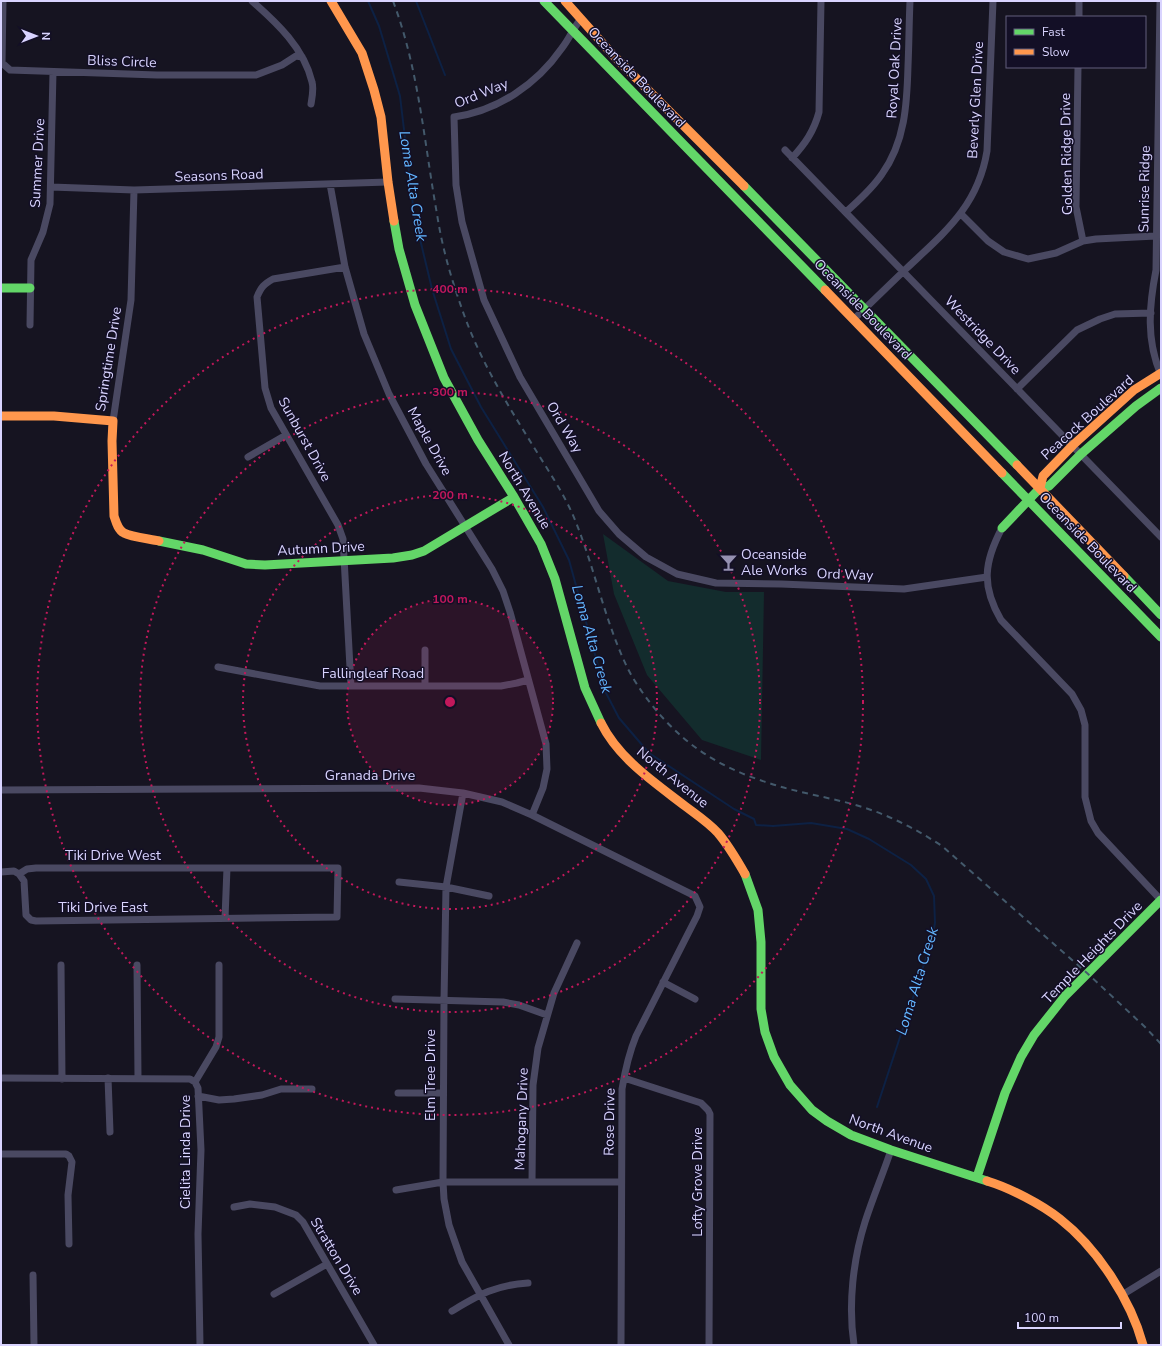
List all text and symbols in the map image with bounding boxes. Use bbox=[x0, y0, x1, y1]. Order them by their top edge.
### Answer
north arrow bbox=[16, 16, 56, 56]
legend bbox=[1006, 16, 1146, 68]
street label: Royal Oak Drive bbox=[882, 17, 907, 119]
street label: Oceanside Boulevard bbox=[584, 23, 690, 132]
text: Fast bbox=[1042, 24, 1065, 40]
text: N bbox=[38, 32, 53, 40]
street label: Beverly Glen Drive bbox=[963, 41, 988, 159]
text: Slow bbox=[1042, 44, 1070, 60]
street label: Bliss Circle bbox=[87, 51, 157, 72]
street label: Ord Way bbox=[451, 74, 512, 113]
street label: Golden Ridge Drive bbox=[1056, 93, 1077, 215]
street label: Summer Drive bbox=[26, 118, 49, 208]
water label: Loma Alta Creek bbox=[394, 129, 432, 243]
street label: Sunrise Ridge bbox=[1134, 145, 1155, 233]
street label: Seasons Road bbox=[174, 164, 264, 187]
street label: Oceanside Boulevard bbox=[810, 255, 916, 364]
text: 400 m bbox=[432, 281, 468, 297]
street label: Westridge Drive bbox=[940, 292, 1025, 379]
street label: Springtime Drive bbox=[91, 305, 126, 413]
street label: Peacock Boulevard bbox=[1037, 371, 1138, 464]
text: 300 m bbox=[432, 384, 468, 400]
street label: Sunburst Drive bbox=[274, 394, 336, 485]
street label: Ord Way bbox=[542, 398, 588, 457]
street label: Maple Drive bbox=[403, 403, 456, 479]
street label: North Avenue bbox=[494, 448, 555, 533]
text: 200 m bbox=[432, 487, 468, 503]
street label: Oceanside Boulevard bbox=[1035, 488, 1141, 597]
street label: Autumn Drive bbox=[277, 537, 365, 560]
place label: Oceanside Ale Works bbox=[741, 545, 808, 580]
bar icon: Oceanside Ale Works bbox=[718, 552, 738, 572]
street label: Ord Way bbox=[816, 564, 874, 585]
water label: Loma Alta Creek bbox=[567, 582, 617, 696]
text: 100 m bbox=[432, 591, 468, 607]
street label: Fallingleaf Road bbox=[322, 664, 424, 683]
centre of rings bbox=[443, 695, 457, 709]
street label: North Avenue bbox=[633, 742, 713, 812]
street label: Granada Drive bbox=[325, 766, 415, 785]
street label: Tiki Drive West bbox=[65, 846, 161, 865]
street label: Temple Heights Drive bbox=[1038, 897, 1146, 1008]
street label: Tiki Drive East bbox=[58, 898, 148, 917]
water label: Loma Alta Creek bbox=[891, 924, 943, 1038]
street label: Elm Tree Drive bbox=[421, 1029, 440, 1121]
street label: Mahogany Drive bbox=[510, 1067, 533, 1171]
street label: Rose Drive bbox=[599, 1088, 620, 1156]
street label: Cielita Linda Drive bbox=[176, 1095, 195, 1209]
street label: North Avenue bbox=[846, 1110, 935, 1157]
street label: Lofty Grove Drive bbox=[688, 1127, 707, 1237]
street label: Stratton Drive bbox=[306, 1214, 367, 1299]
scale bar bbox=[1018, 1304, 1121, 1330]
text: 100 m bbox=[1024, 1310, 1059, 1326]

